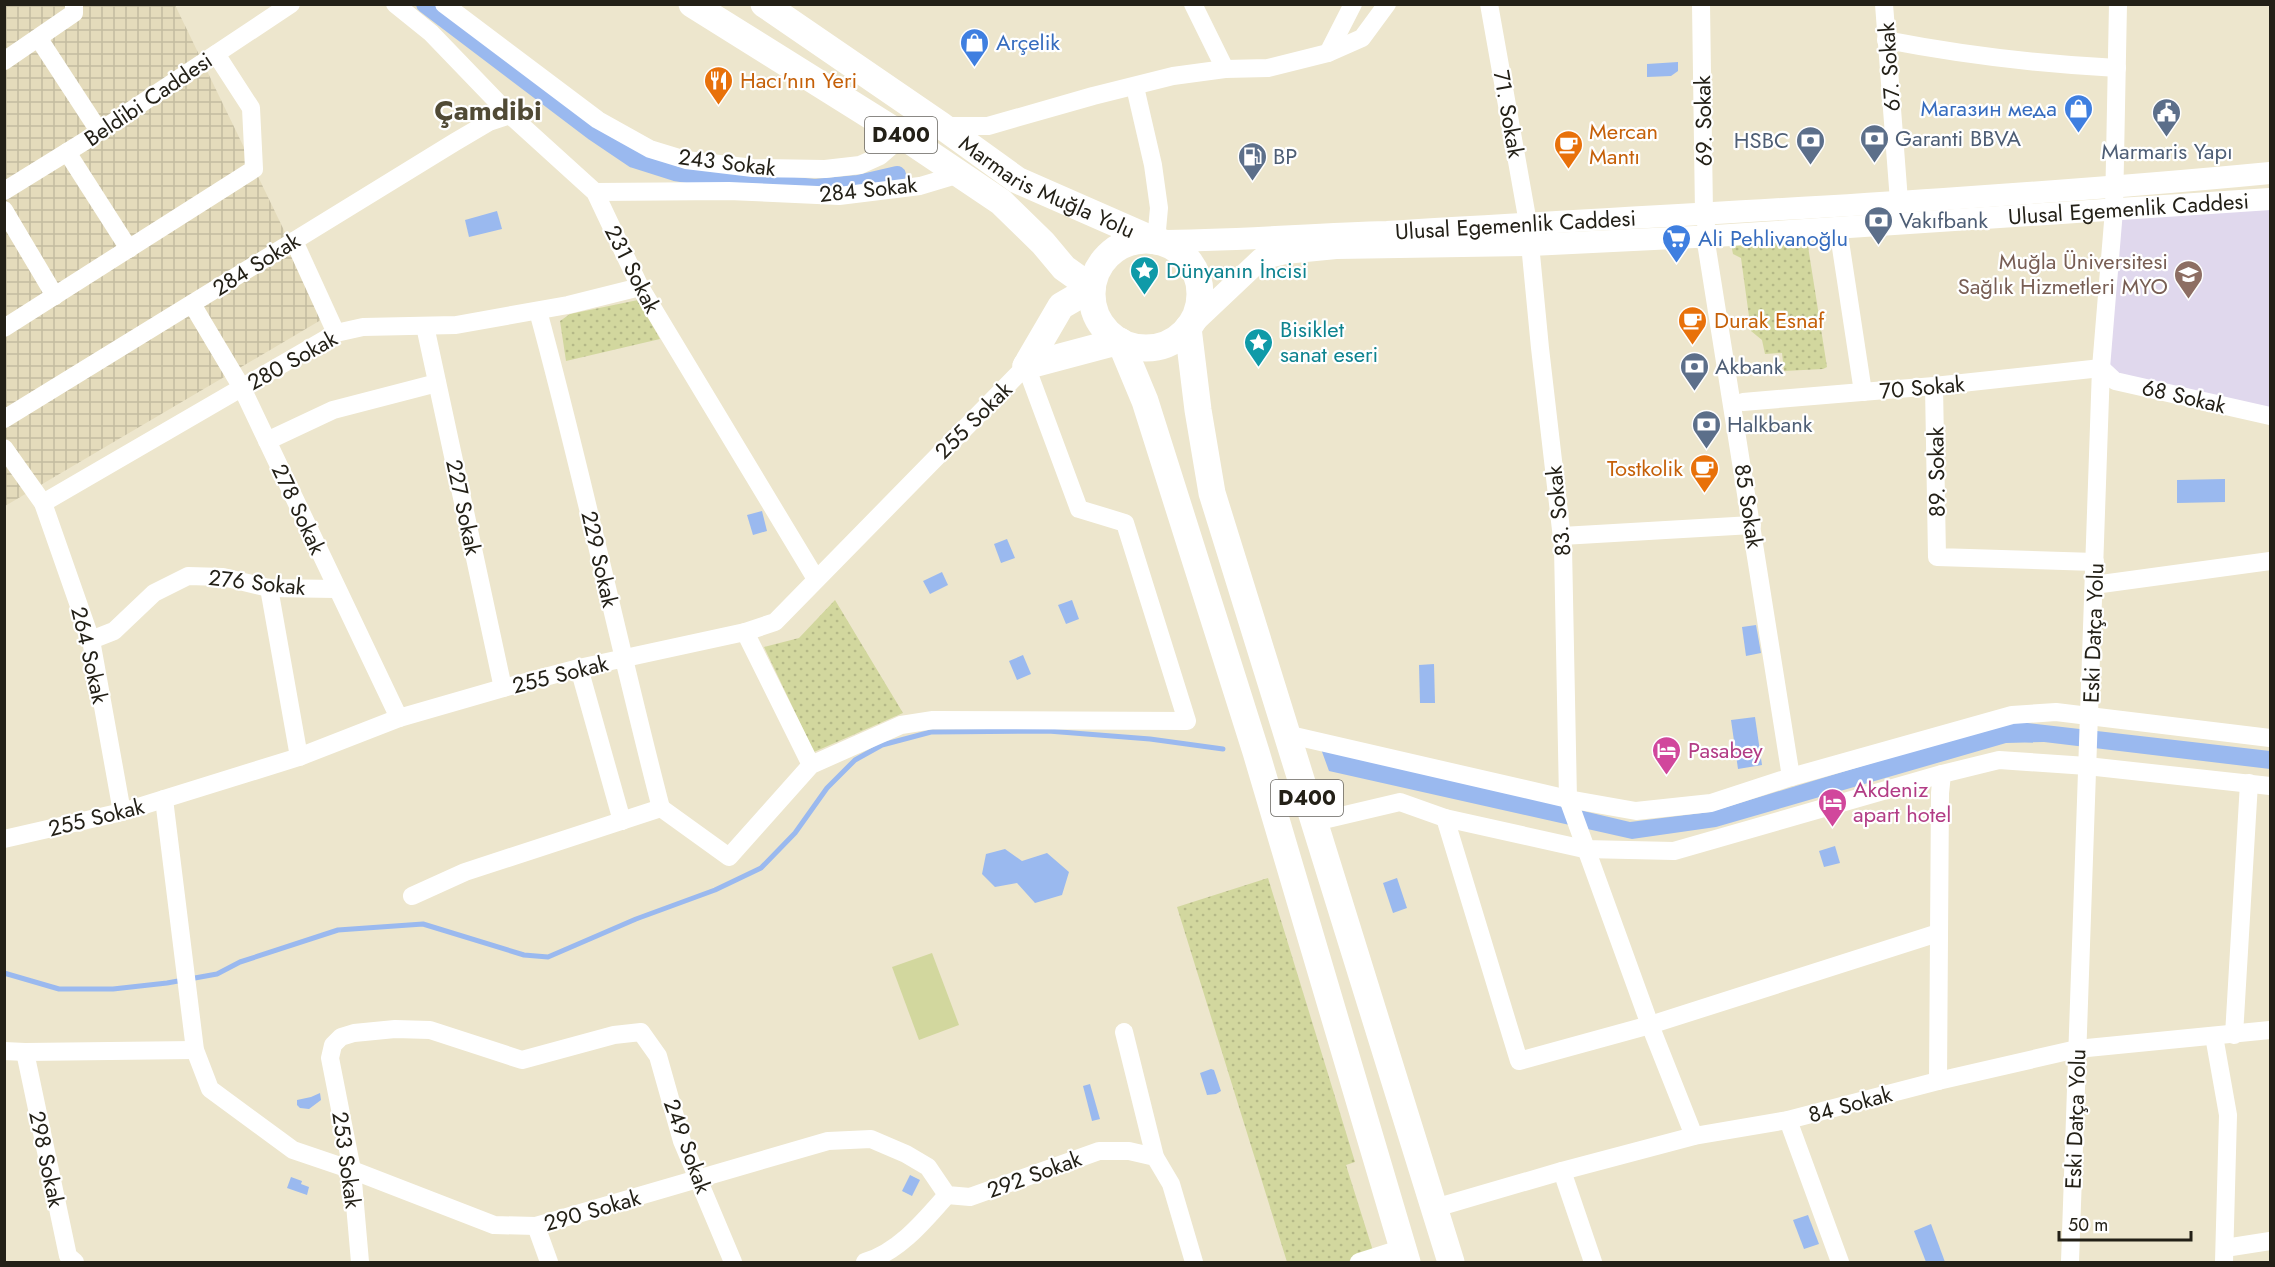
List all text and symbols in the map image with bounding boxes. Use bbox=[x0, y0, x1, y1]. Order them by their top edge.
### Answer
street label: 67. Sokak bbox=[1870, 21, 1908, 113]
shop icon: Arçelik bbox=[959, 26, 991, 68]
place label: Arçelik bbox=[996, 26, 1060, 58]
street label: Beldibi Caddesi bbox=[78, 44, 218, 154]
restaurant icon: Hacı'nın Yeri bbox=[703, 64, 735, 106]
place label: Hacı'nın Yeri bbox=[740, 64, 857, 96]
street label: 71. Sokak bbox=[1486, 68, 1533, 161]
street label: 69. Sokak bbox=[1686, 75, 1720, 167]
district label: Çamdibi bbox=[434, 90, 542, 131]
place label: Магазин меда bbox=[1921, 92, 2057, 124]
shop icon: Магазин меда bbox=[2062, 92, 2094, 134]
public building icon: Marmaris Yapı bbox=[2151, 96, 2183, 138]
place label: Mercan Mantı bbox=[1589, 115, 1658, 172]
road number: D400 bbox=[865, 117, 937, 153]
bank icon: Garanti BBVA bbox=[1858, 122, 1890, 164]
place label: Garanti BBVA bbox=[1895, 122, 2021, 154]
place label: HSBC bbox=[1734, 124, 1789, 156]
bank icon: HSBC bbox=[1794, 124, 1826, 166]
street label: Marmaris Muğla Yolu bbox=[952, 127, 1140, 246]
cafe icon: Mercan Mantı bbox=[1552, 128, 1584, 170]
place label: Marmaris Yapı bbox=[2101, 135, 2233, 167]
street label: 243 Sokak bbox=[676, 140, 778, 184]
fuel station icon: BP bbox=[1236, 140, 1268, 182]
place label: BP bbox=[1273, 140, 1297, 172]
street label: 284 Sokak bbox=[818, 168, 919, 210]
street label: Ulusal Egemenlik Caddesi bbox=[2007, 184, 2250, 232]
street label: Ulusal Egemenlik Caddesi bbox=[1394, 202, 1637, 247]
bank icon: Vakıfbank bbox=[1862, 204, 1894, 246]
place label: Vakıfbank bbox=[1899, 204, 1988, 236]
street label: 231 Sokak bbox=[597, 219, 669, 319]
supermarket icon: Ali Pehlivanoğlu bbox=[1661, 222, 1693, 264]
place label: Ali Pehlivanoğlu bbox=[1698, 222, 1848, 254]
street label: 284 Sokak bbox=[206, 224, 306, 304]
place label: Muğla Üniversitesi Sağlık Hizmetleri MYO bbox=[1958, 245, 2168, 302]
place icon: Dünyanın İncisi bbox=[1129, 254, 1161, 296]
place label: Dünyanın İncisi bbox=[1166, 254, 1307, 286]
school or university icon: Muğla Üniversitesi Sağlık Hizmetleri MYO bbox=[2173, 258, 2205, 300]
cafe icon: Durak Esnaf bbox=[1677, 304, 1709, 346]
place label: Durak Esnaf bbox=[1714, 304, 1825, 336]
place label: Bisiklet sanat eseri bbox=[1280, 313, 1378, 370]
street label: 280 Sokak bbox=[241, 322, 343, 398]
place icon: Bisiklet sanat eseri bbox=[1243, 326, 1275, 368]
bank icon: Akbank bbox=[1678, 350, 1710, 392]
place label: Akbank bbox=[1715, 350, 1784, 382]
street label: 70 Sokak bbox=[1878, 367, 1966, 407]
street label: 68 Sokak bbox=[2139, 371, 2229, 421]
street label: 255 Sokak bbox=[927, 374, 1019, 466]
bank icon: Halkbank bbox=[1690, 408, 1722, 450]
place label: Halkbank bbox=[1727, 408, 1813, 440]
street label: 89. Sokak bbox=[1919, 426, 1953, 517]
place label: Tostkolik bbox=[1607, 452, 1683, 484]
cafe icon: Tostkolik bbox=[1688, 452, 1720, 494]
street label: 227 Sokak bbox=[438, 456, 490, 558]
street label: 278 Sokak bbox=[264, 458, 334, 560]
street label: 85 Sokak bbox=[1727, 462, 1772, 551]
street label: 83. Sokak bbox=[1537, 464, 1579, 558]
street label: 229 Sokak bbox=[573, 507, 627, 611]
street label: 276 Sokak bbox=[207, 561, 307, 603]
street label: Eski Datça Yolu bbox=[2075, 562, 2111, 704]
street label: 264 Sokak bbox=[63, 603, 117, 707]
street label: 255 Sokak bbox=[509, 647, 612, 701]
hotel icon: Pasabey bbox=[1651, 734, 1683, 776]
place label: Pasabey bbox=[1688, 734, 1763, 766]
place label: Akdeniz apart hotel bbox=[1853, 773, 1951, 830]
road number: D400 bbox=[1271, 780, 1343, 816]
hotel icon: Akdeniz apart hotel bbox=[1816, 786, 1848, 828]
street label: 255 Sokak bbox=[45, 790, 148, 844]
street label: Eski Datça Yolu bbox=[2057, 1048, 2093, 1190]
street label: 84 Sokak bbox=[1805, 1077, 1896, 1131]
street label: 249 Sokak bbox=[656, 1094, 720, 1198]
street label: 298 Sokak bbox=[21, 1108, 73, 1210]
street label: 253 Sokak bbox=[324, 1109, 370, 1211]
street label: 292 Sokak bbox=[982, 1142, 1086, 1206]
street label: 290 Sokak bbox=[540, 1181, 644, 1239]
scale bar bbox=[2059, 1204, 2191, 1242]
text: 50 m bbox=[2068, 1212, 2108, 1238]

